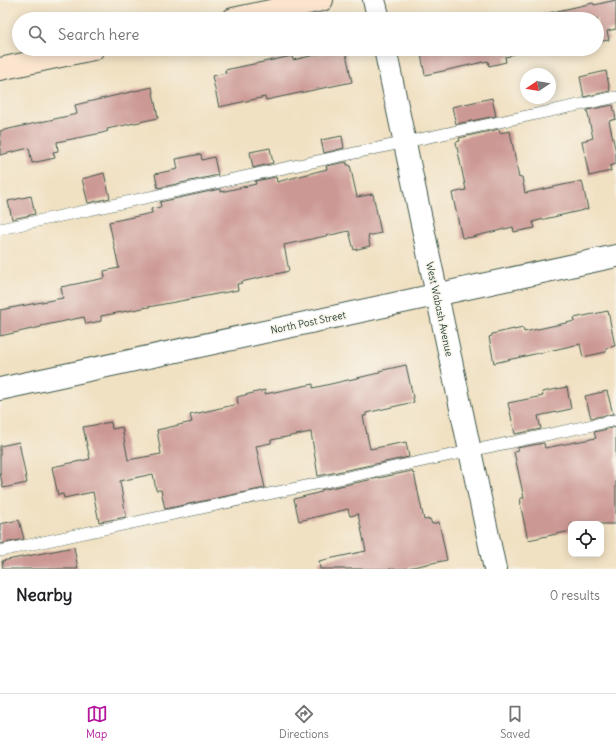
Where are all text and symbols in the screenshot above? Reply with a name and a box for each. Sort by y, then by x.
search box [12,12,604,56]
icon: search [26,23,48,45]
text: Search here [58,25,139,44]
north arrow [520,68,556,104]
street label: West Wabash Avenue [423,261,456,358]
street label: North Post Street [269,308,347,337]
map controls [568,521,604,557]
button: locate [568,521,604,557]
text: Nearby [16,584,72,606]
text: 0 results [550,587,600,604]
tab: Map [86,703,108,741]
tab: Directions [279,703,329,741]
tab: Saved [500,703,530,741]

